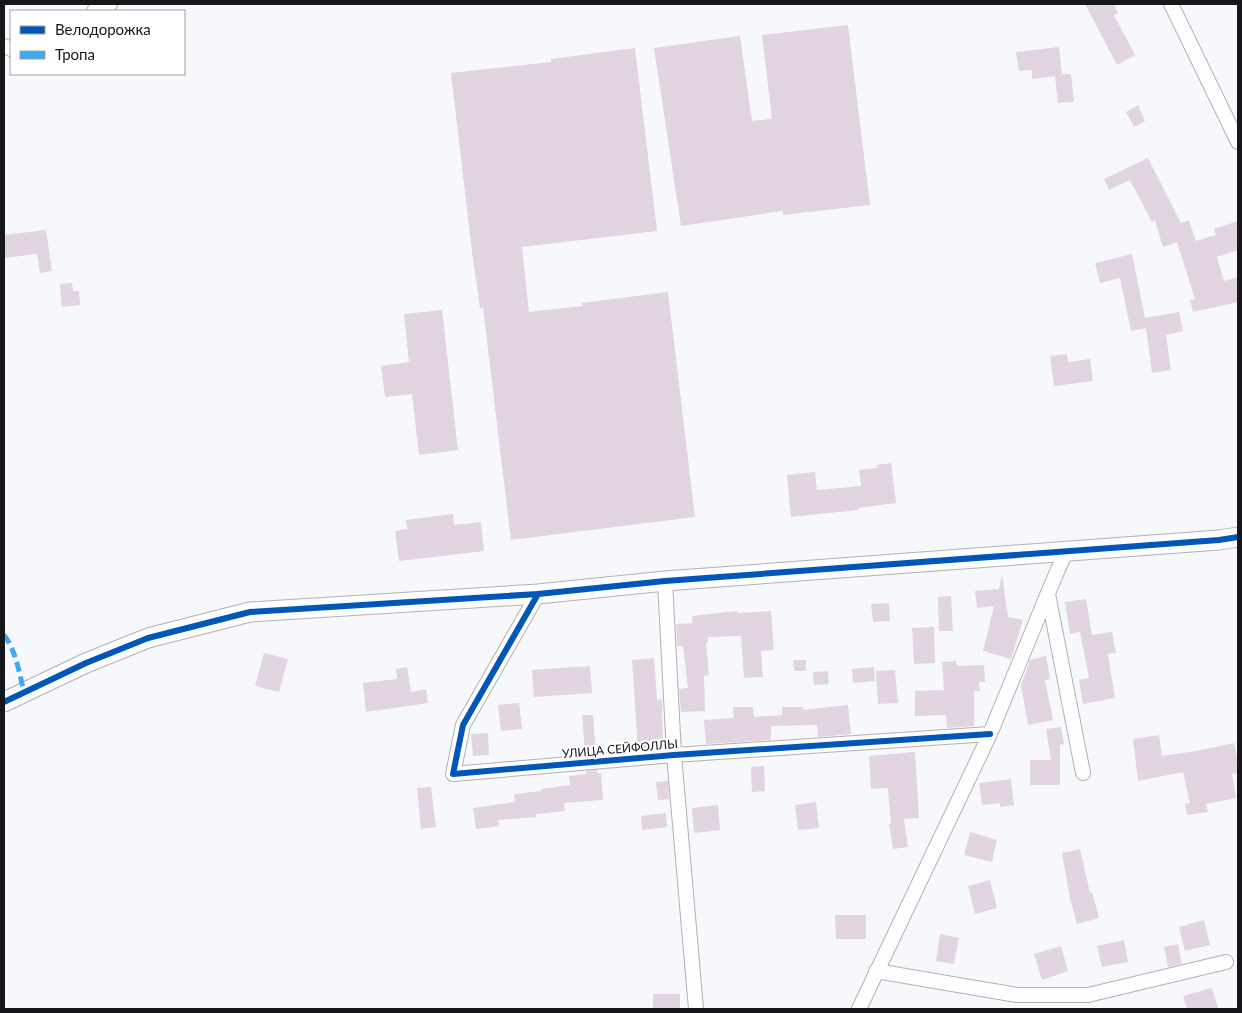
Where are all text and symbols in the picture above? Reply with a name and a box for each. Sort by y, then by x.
legend [10,10,185,75]
text: Велодорожка [55,20,151,38]
text: Тропа [55,45,95,63]
street label: УЛИЦА СЕЙФОЛЛЫ [561,736,679,761]

